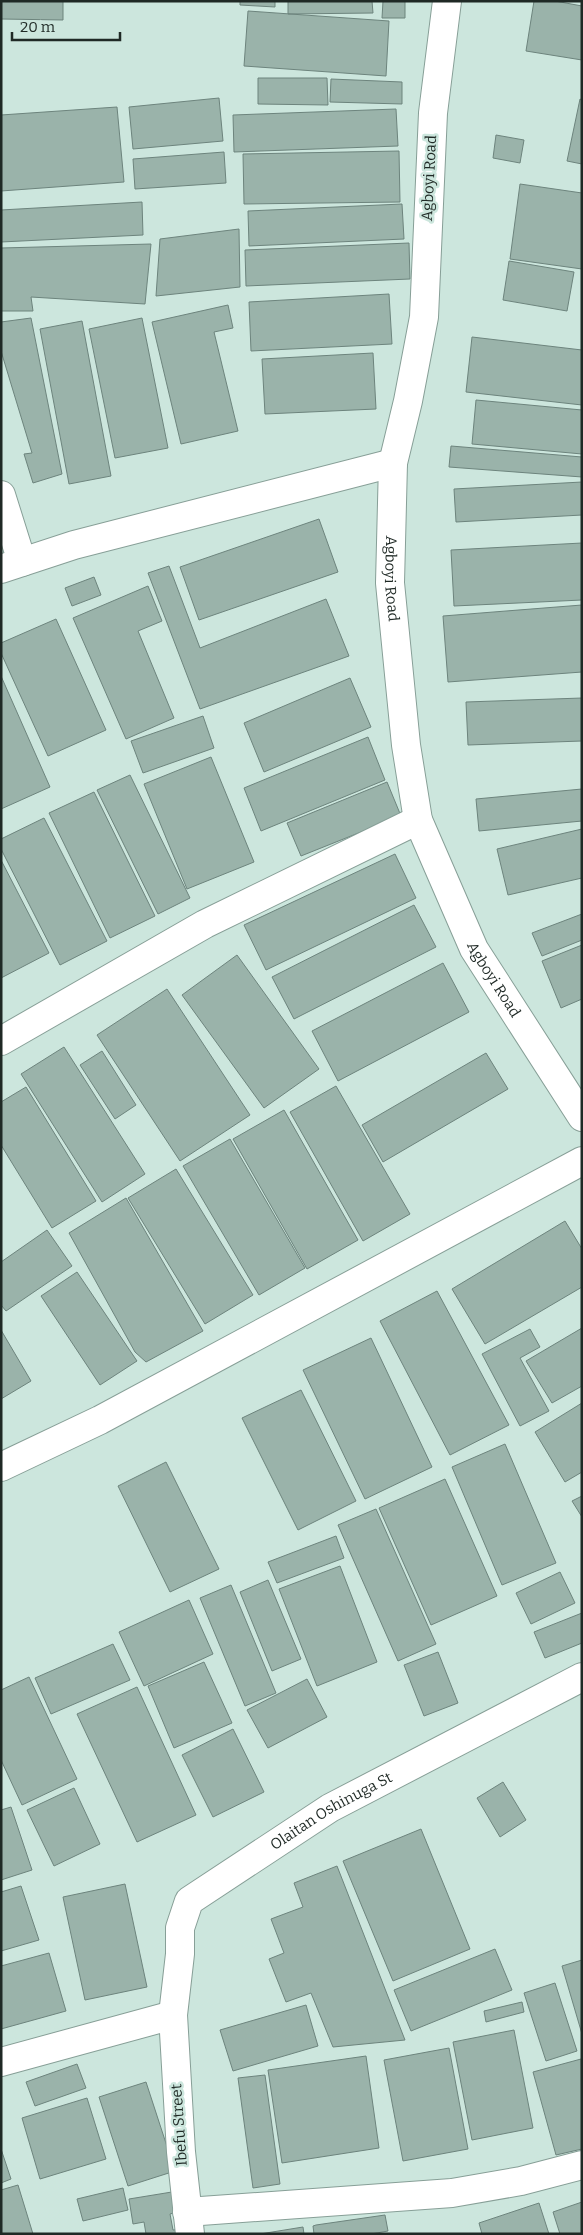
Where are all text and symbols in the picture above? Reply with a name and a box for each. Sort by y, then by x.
scale bar [12,10,120,42]
text: 20 m [20,18,56,36]
street label: Agboyi Road [418,134,440,221]
street label: Agboyi Road [381,535,403,622]
street label: Agboyi Road [463,939,524,1021]
street label: Olaitan Oshinuga St [267,1768,396,1854]
street label: Ibefu Street [167,2083,191,2167]

